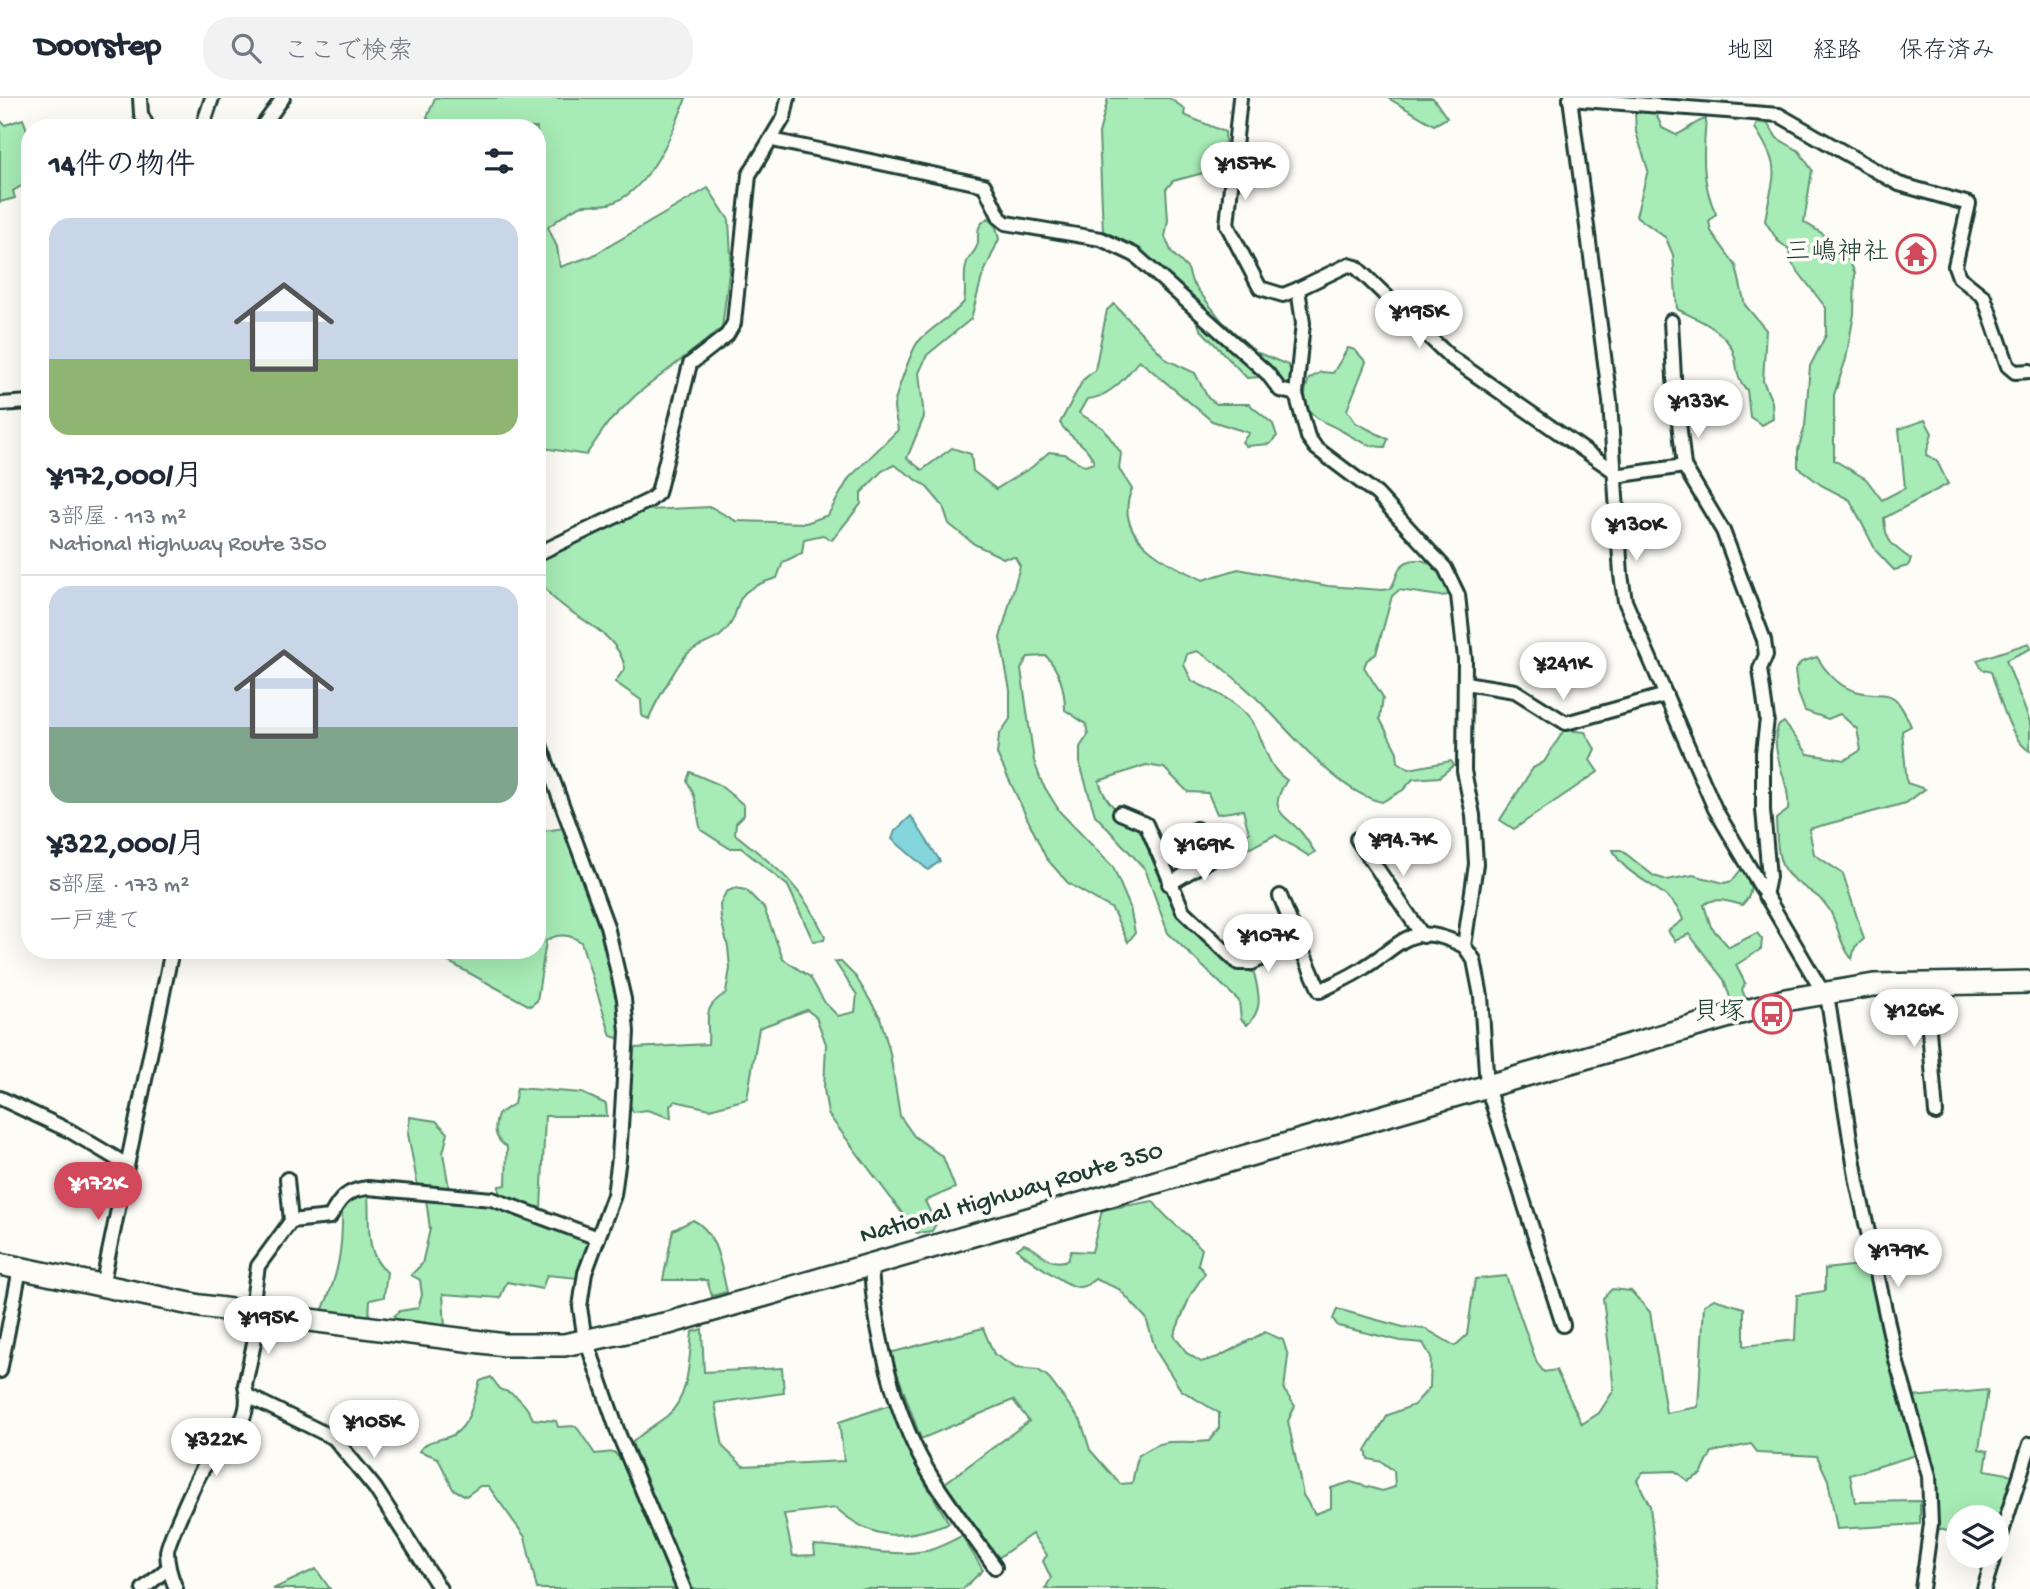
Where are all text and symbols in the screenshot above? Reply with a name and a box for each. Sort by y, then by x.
search box [203,17,693,80]
text: Doorstep [35,29,161,67]
icon: search [227,29,265,67]
text: ここで検索 [283,38,413,69]
text: 地図 [1727,38,1775,67]
text: 経路 [1813,38,1861,67]
text: 保存済み [1899,38,1995,67]
icon: filters [480,142,518,180]
pin: ¥157K [1196,142,1294,202]
text: 14件の物件 [49,150,195,185]
text: ¥157K [1217,151,1273,178]
temple icon: 三嶋神社 [1895,233,1937,275]
place label: 三嶋神社 [1785,237,1889,270]
icon: home [221,264,347,390]
pin: ¥195K [1370,290,1468,350]
text: ¥195K [1391,299,1447,326]
pin: ¥133K [1649,380,1747,440]
text: ¥133K [1670,389,1726,416]
text: ¥172,000/月 [49,461,203,496]
pin: ¥130K [1587,504,1685,563]
text: 3部屋 · 113 m² [49,505,186,532]
text: ¥130K [1607,512,1665,539]
text: National Highway Route 350 [49,532,327,559]
icon: home [221,631,347,757]
pin: ¥241K [1514,642,1612,702]
text: ¥241K [1536,651,1590,678]
pin: ¥94.7K [1346,818,1460,878]
pin: ¥169K [1155,824,1253,883]
text: ¥94.7K [1371,827,1435,854]
text: ¥322,000/月 [49,829,206,864]
text: ¥169K [1176,832,1232,859]
text: 5部屋 · 173 m² [49,873,189,900]
text: 一戸建て [49,909,141,936]
pin: ¥107K [1219,914,1317,974]
text: ¥107K [1239,923,1297,950]
pin: ¥126K [1865,990,1963,1049]
bus stop icon: 貝塚 [1751,993,1793,1035]
text: ¥126K [1886,998,1942,1025]
place label: 貝塚 [1693,999,1745,1030]
street label: National Highway Route 350 [857,1137,1167,1253]
pin: ¥172K [49,1162,147,1222]
text: ¥172K [70,1171,126,1198]
pin: ¥179K [1849,1230,1947,1289]
text: ¥179K [1870,1238,1926,1265]
pin: ¥195K [219,1296,317,1356]
text: ¥195K [240,1305,296,1332]
pin: ¥105K [325,1400,423,1460]
text: ¥105K [345,1409,403,1436]
pin: ¥322K [167,1418,265,1478]
text: ¥322K [187,1427,245,1454]
map controls [1946,1505,2009,1568]
button: layers [1946,1505,2009,1568]

